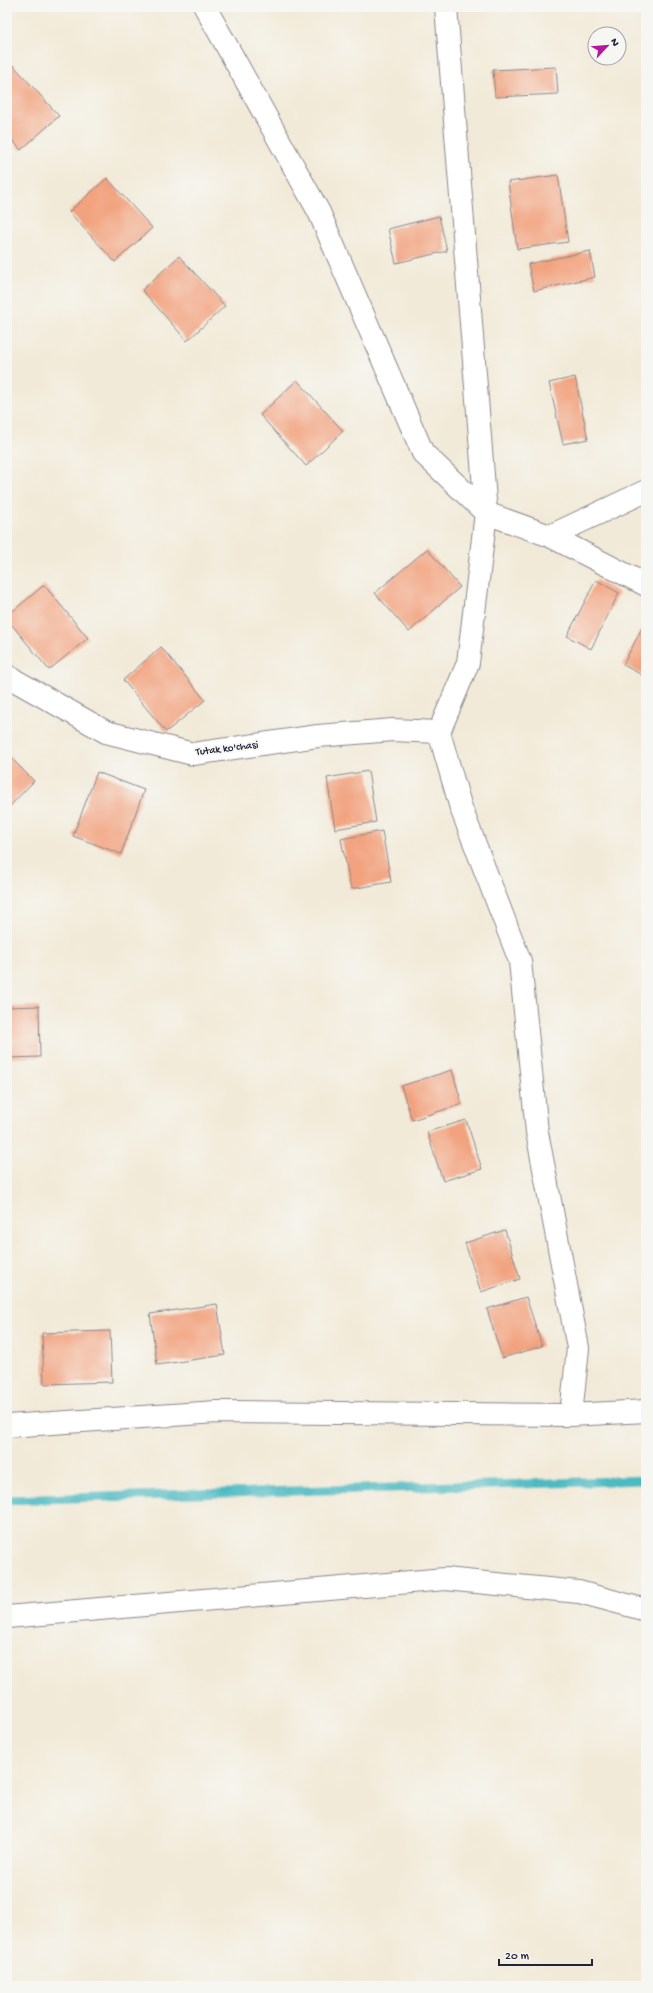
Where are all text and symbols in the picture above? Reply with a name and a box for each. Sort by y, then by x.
north arrow [587,26,627,66]
text: N [607,37,621,48]
street label: Tutak ko'chasi [194,739,259,759]
scale bar [499,1941,592,1967]
text: 20 m [505,1950,530,1964]

